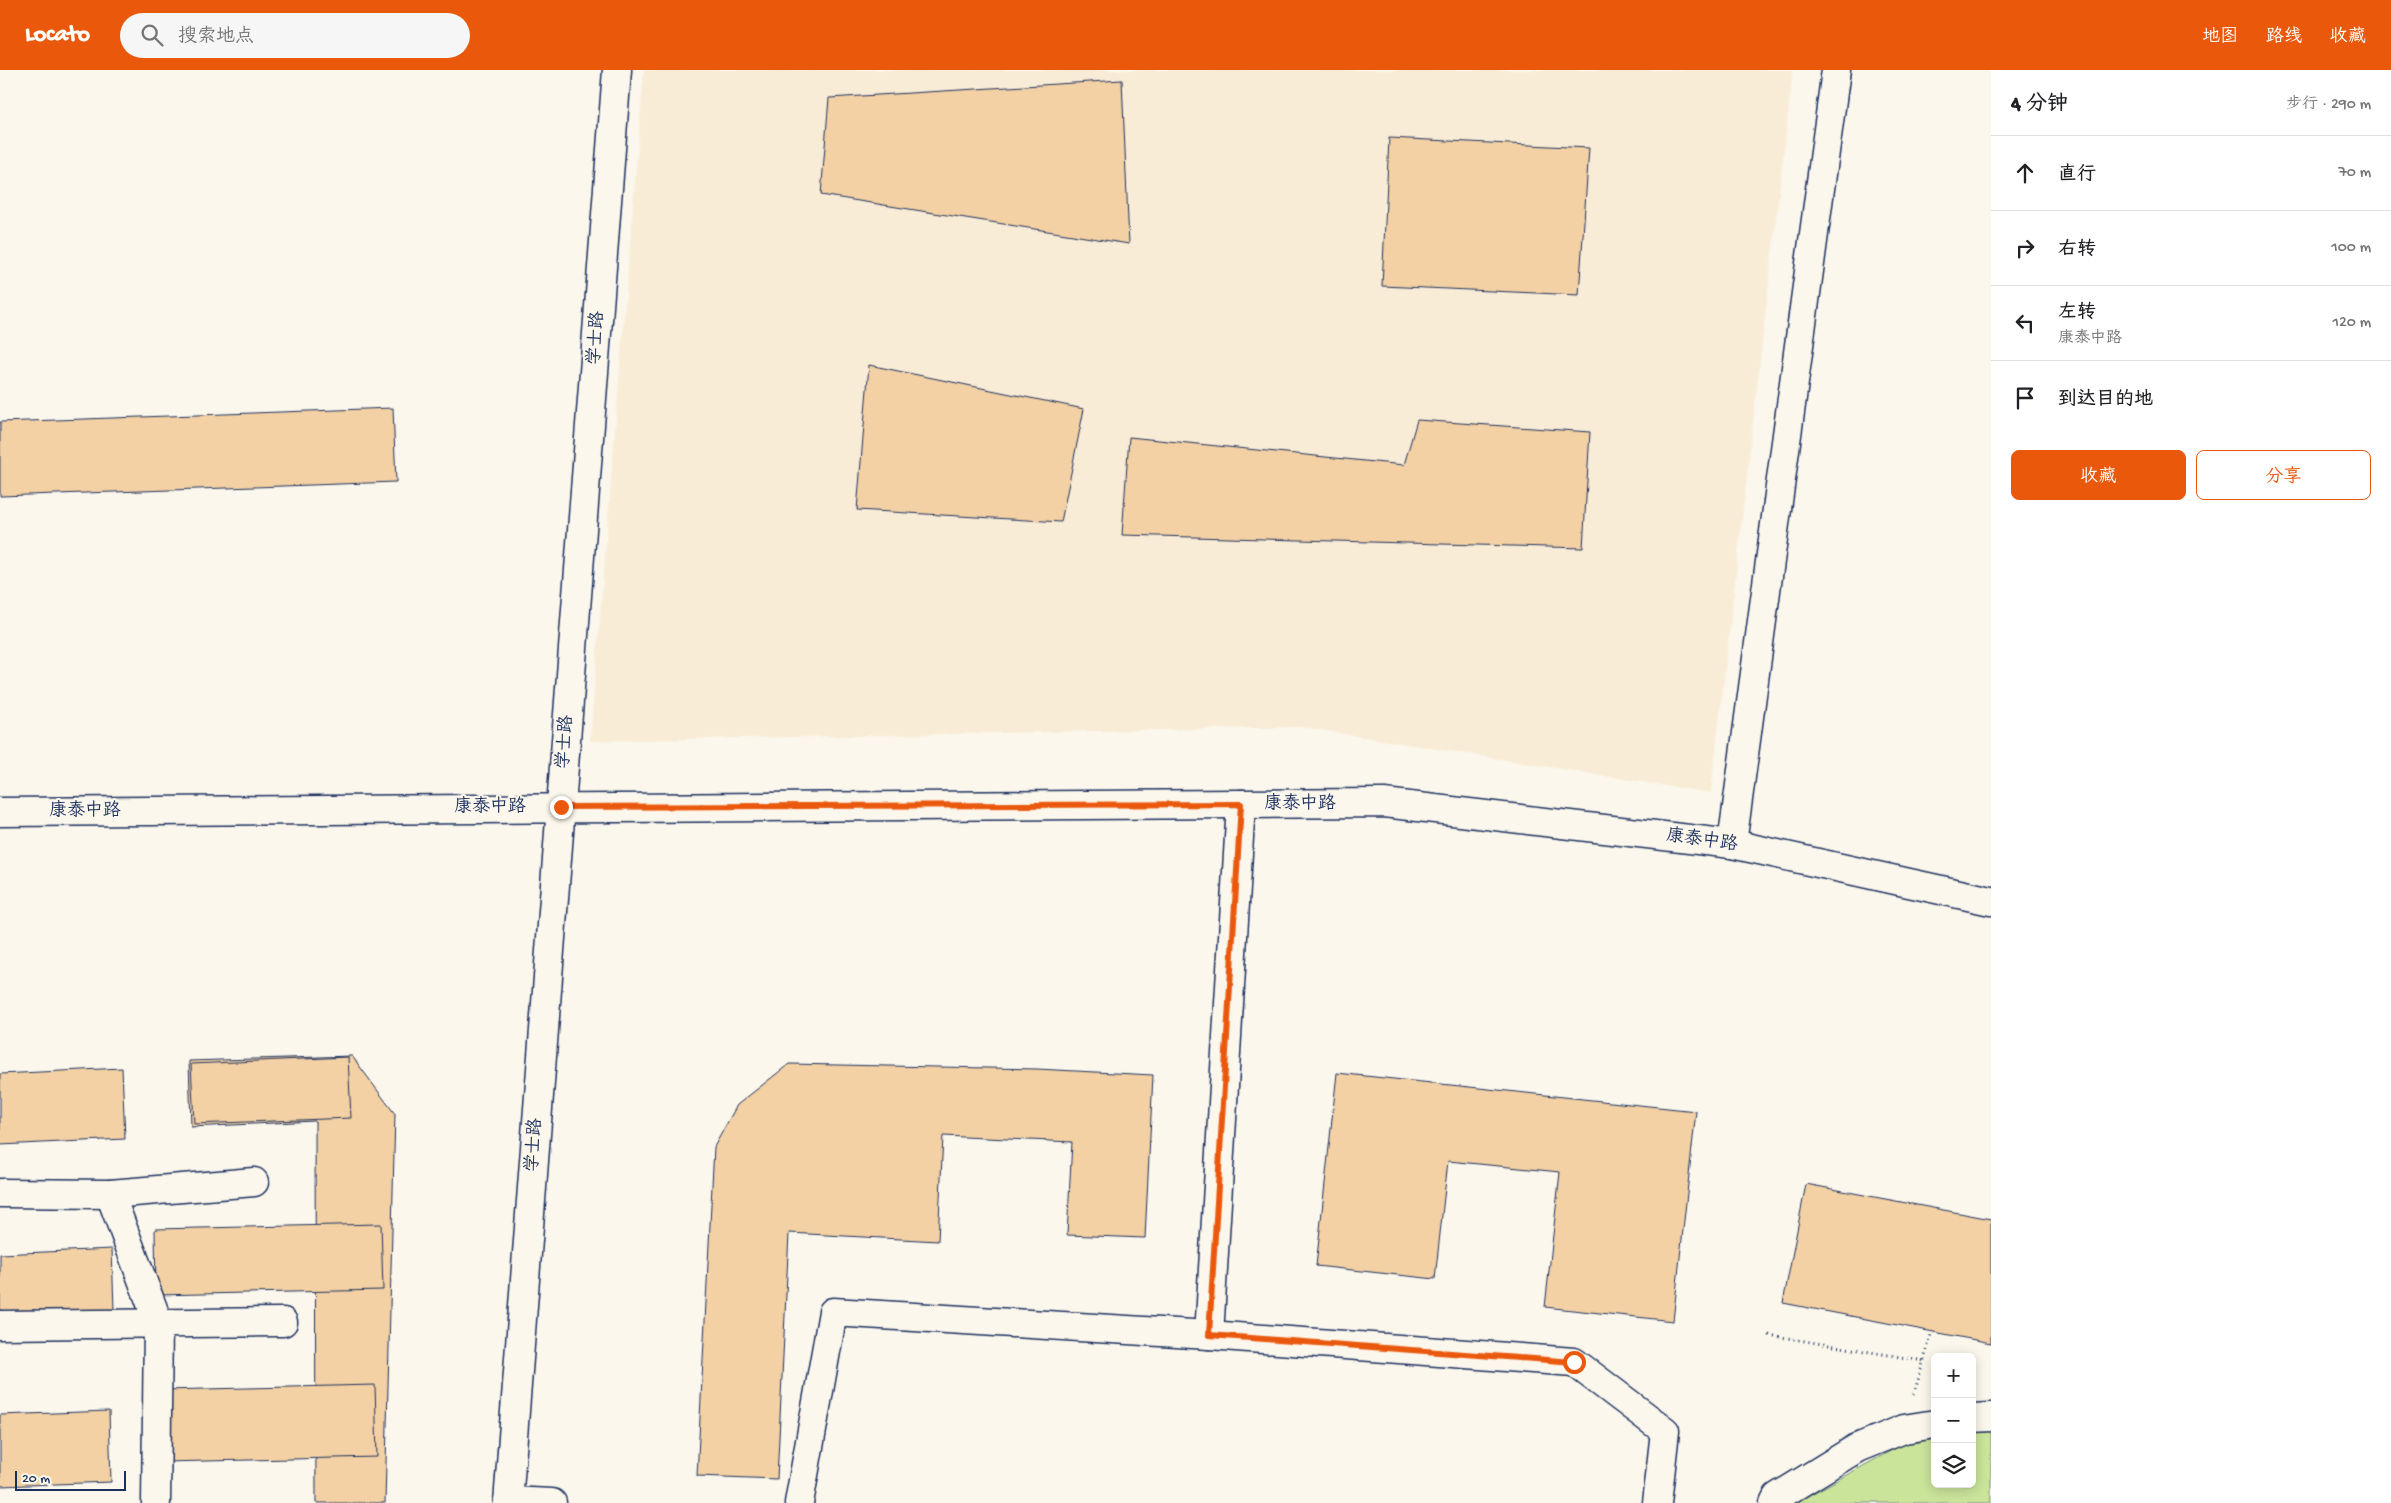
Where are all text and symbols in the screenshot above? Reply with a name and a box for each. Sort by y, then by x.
search box [120,13,470,58]
text: Locato [25,21,90,50]
icon: search [138,21,166,49]
text: 搜索地点 [178,26,254,49]
text: 地图 [2202,27,2238,48]
text: 路线 [2266,27,2302,48]
text: 收藏 [2330,27,2366,48]
text: 4 分钟 [2011,93,2068,118]
text: 步行 · 290 m [2286,96,2371,115]
icon: ahead [2011,159,2039,187]
text: 直行 [2058,164,2096,187]
text: 70 m [2338,164,2371,183]
icon: right [2011,234,2039,262]
text: 右转 [2058,239,2096,262]
text: 100 m [2331,239,2371,258]
text: 左转 [2058,302,2096,325]
icon: left [2011,309,2039,337]
street label: 学士路 [584,310,609,366]
text: 120 m [2332,314,2371,333]
text: 康泰中路 [2058,330,2122,349]
icon: arrive [2011,384,2039,412]
text: 到达目的地 [2058,389,2153,412]
button: 收藏 [2011,450,2186,500]
button: 分享 [2196,450,2371,500]
street label: 学士路 [553,714,578,770]
street label: 康泰中路 [1264,792,1336,815]
street label: 康泰中路 [454,795,526,818]
route end [550,796,573,819]
street label: 康泰中路 [49,799,121,822]
street label: 康泰中路 [1665,824,1739,856]
street label: 学士路 [522,1117,547,1173]
route start [1563,1351,1586,1374]
map controls [1931,1353,1976,1488]
button: + [1931,1353,1976,1398]
button: − [1931,1398,1976,1443]
button: layers [1931,1443,1976,1488]
scale bar [15,1468,126,1491]
text: 20 m [22,1471,50,1488]

